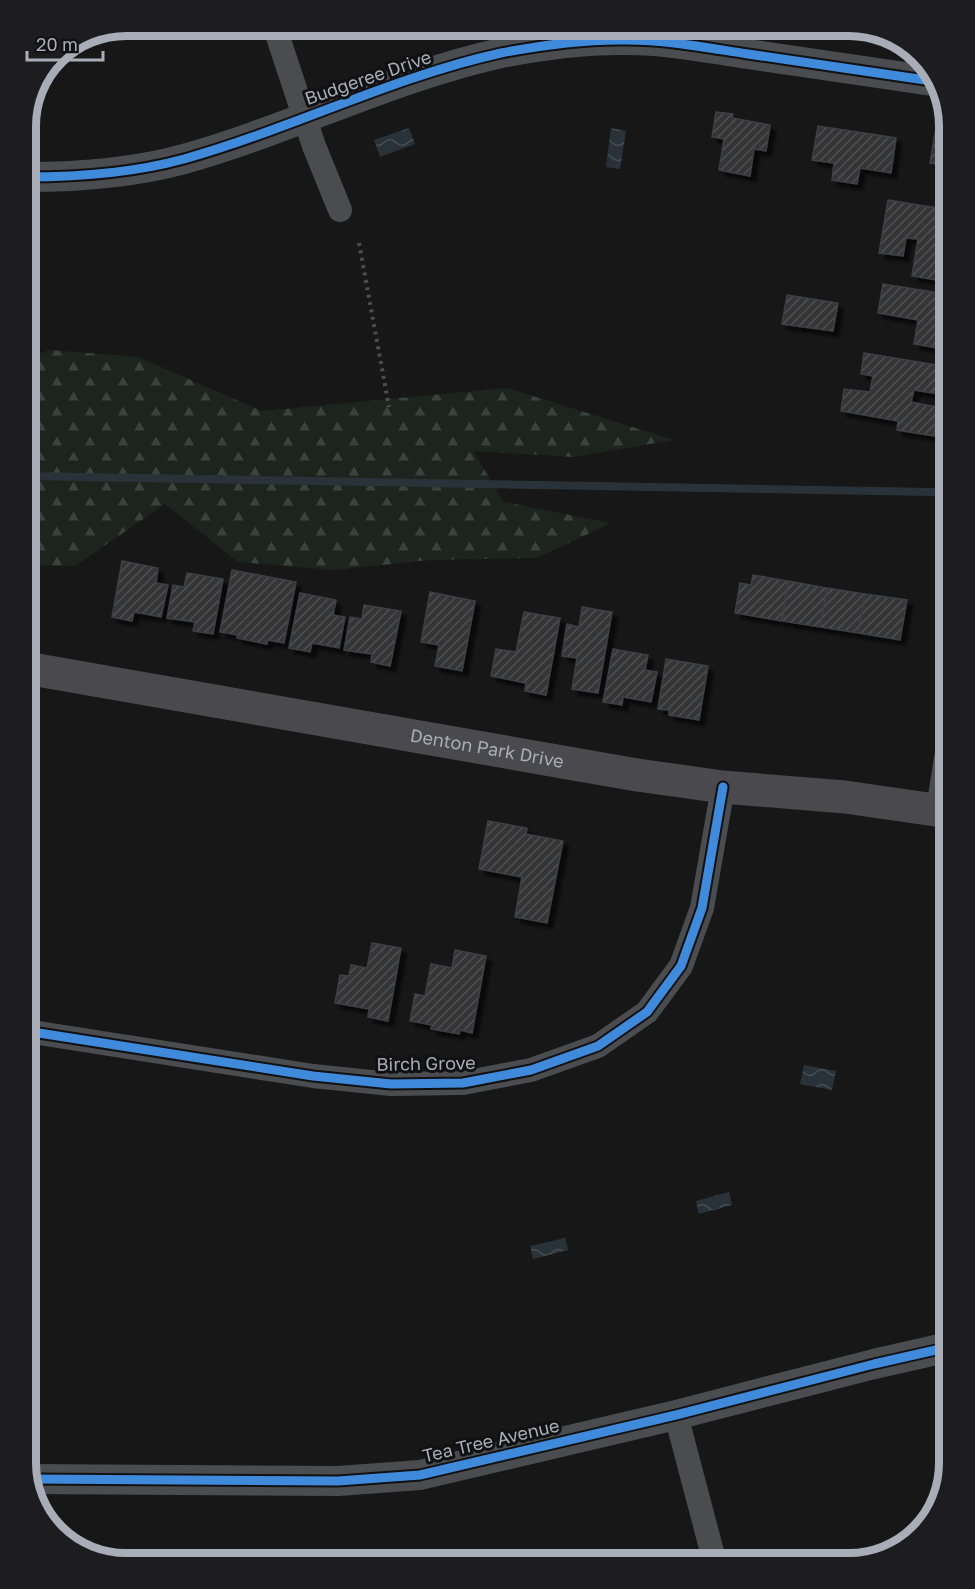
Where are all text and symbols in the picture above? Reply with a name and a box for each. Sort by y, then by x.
scale bar [27,24,104,62]
text: 20 m [36,33,78,55]
street label: Budgeree Drive [302,45,434,109]
street label: Denton Park Drive [409,723,566,772]
street label: Birch Grove [376,1051,476,1075]
street label: Tea Tree Avenue [420,1414,561,1466]

